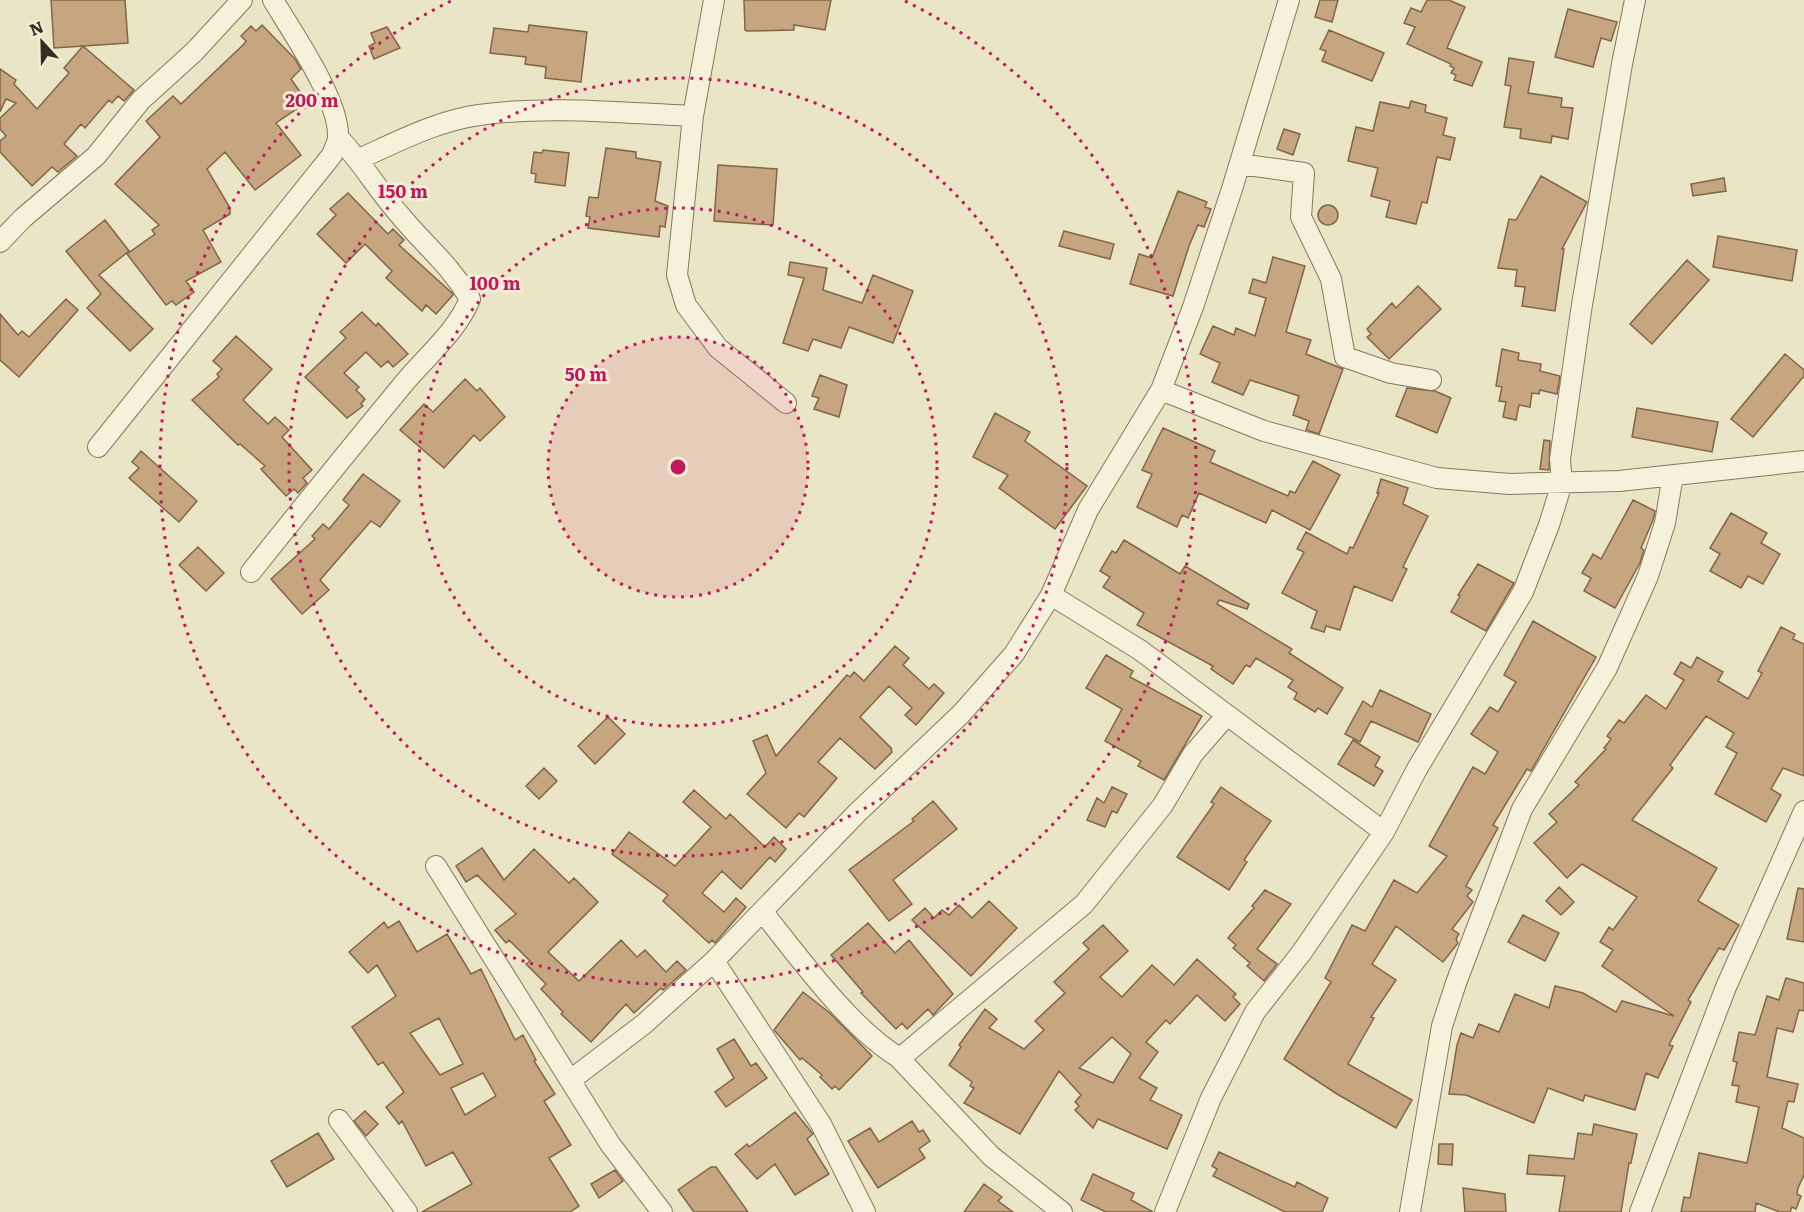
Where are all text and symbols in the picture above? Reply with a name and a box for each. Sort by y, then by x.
north arrow [12,12,72,72]
text: N [25,14,47,41]
text: 200 m [285,86,339,113]
text: 150 m [378,177,428,204]
text: 100 m [469,269,521,296]
text: 50 m [565,360,607,387]
centre of rings [668,457,688,477]

